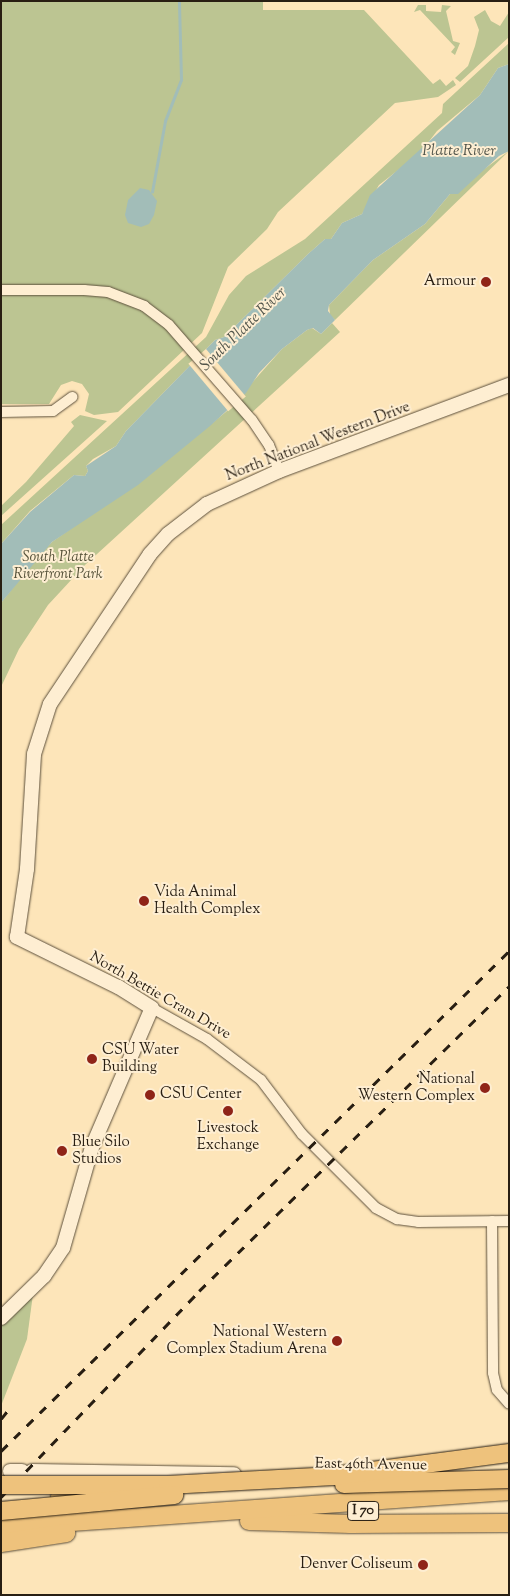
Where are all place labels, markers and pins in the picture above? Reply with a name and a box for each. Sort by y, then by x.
place label: Armour [424,273,476,291]
marker: Armour [480,276,492,288]
place label: Vida Animal Health Complex [154,883,260,918]
marker: Vida Animal Health Complex [138,895,150,907]
place label: CSU Water Building [102,1041,179,1076]
marker: CSU Water Building [86,1053,98,1065]
place label: National Western Complex [358,1070,475,1105]
marker: National Western Complex [479,1082,491,1094]
place label: CSU Center [160,1086,242,1104]
marker: CSU Center [144,1089,156,1101]
marker: Livestock Exchange [222,1105,234,1117]
place label: Livestock Exchange [197,1119,259,1154]
place label: Blue Silo Studios [72,1133,130,1168]
marker: Blue Silo Studios [56,1145,68,1157]
place label: National Western Complex Stadium Arena [166,1323,327,1358]
marker: National Western Complex Stadium Arena [331,1335,343,1347]
place label: Denver Coliseum [300,1556,413,1574]
marker: Denver Coliseum [417,1559,429,1571]

